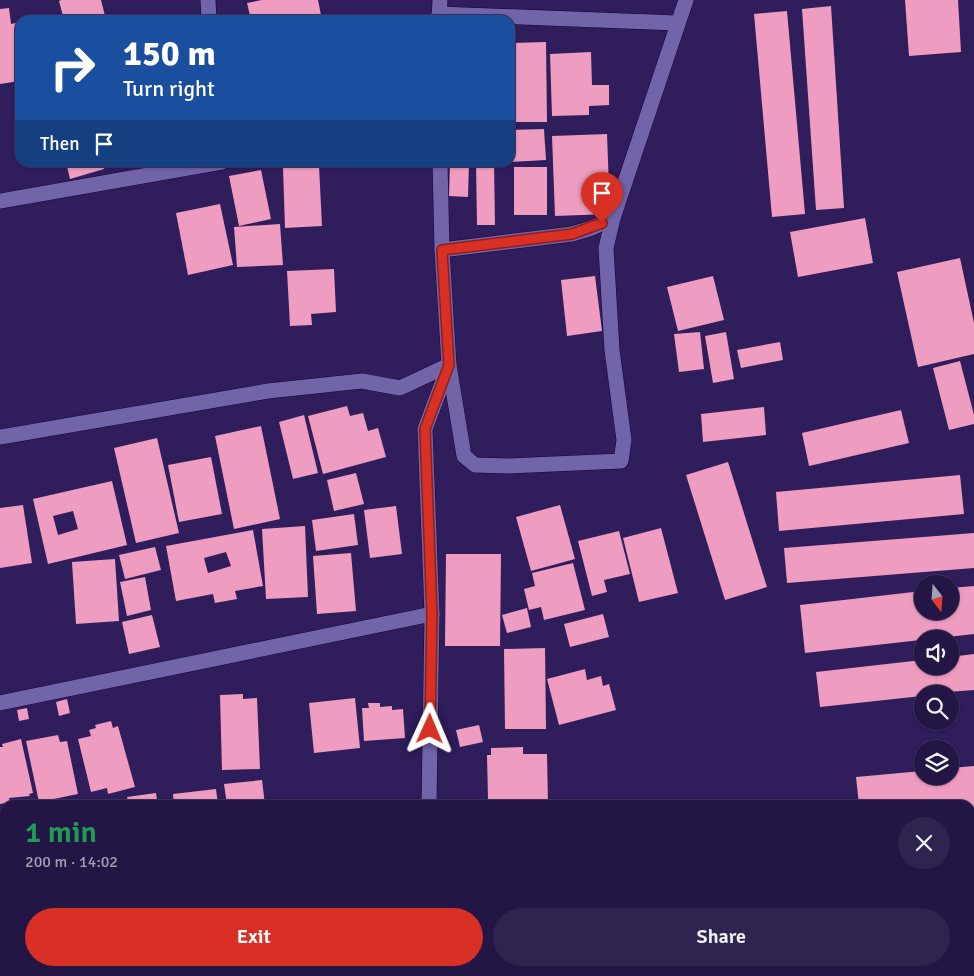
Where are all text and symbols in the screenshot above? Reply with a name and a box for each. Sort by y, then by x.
text: 150 m [123,32,216,75]
icon: right [40,35,105,100]
text: Turn right [123,75,215,102]
icon: arrive [90,130,118,158]
text: Then [40,132,80,156]
pin [581,172,623,223]
icon: arrive [588,179,616,207]
north arrow [914,575,959,620]
map controls [914,575,959,785]
button: sound [914,630,959,675]
button: search [914,685,959,730]
position arrow [403,702,455,754]
button: layers [914,740,959,785]
text: 1 min [25,814,97,851]
button: close [898,817,950,869]
text: 200 m · 14:02 [25,852,118,872]
button: Exit [25,908,483,966]
button: Share [493,908,950,966]

